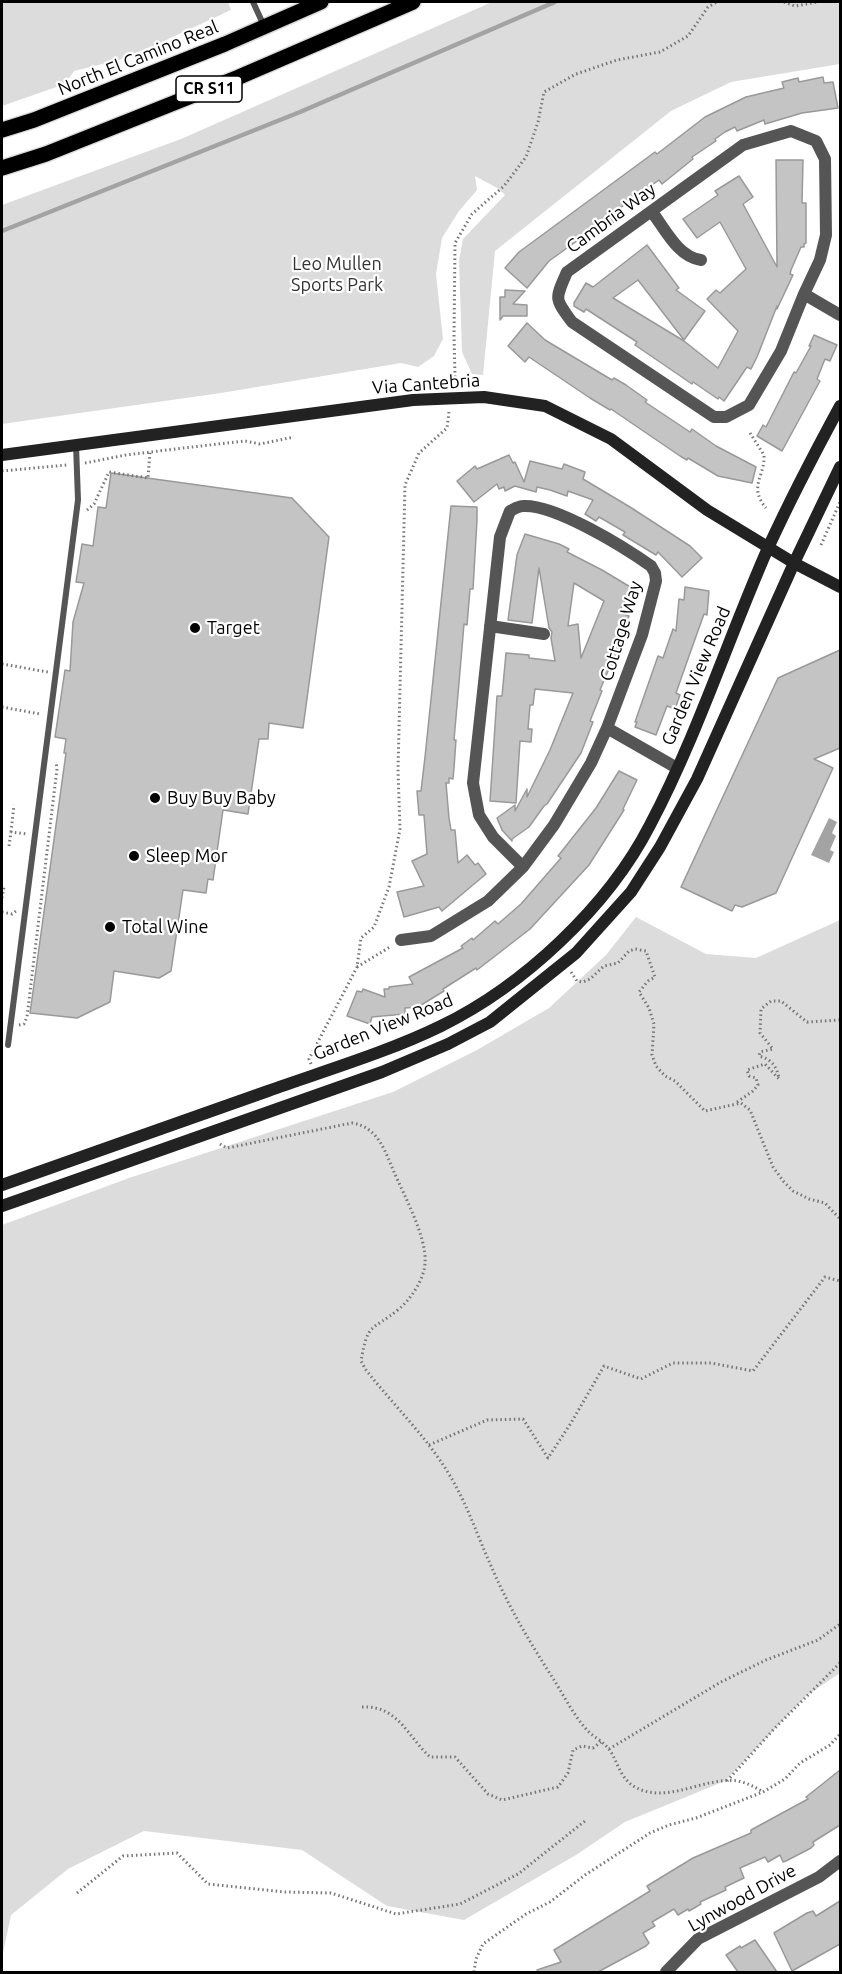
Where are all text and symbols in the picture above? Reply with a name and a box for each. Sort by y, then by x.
street label: North El Camino Real [55,16,221,100]
road number: CR S11 [176,76,242,102]
street label: Cambria Way [562,178,660,258]
park label: Leo Mullen Sports Park [291,253,383,296]
street label: Via Cantebria [371,369,481,399]
street label: Cottage Way [596,578,646,684]
street label: Garden View Road [657,603,735,749]
place label: Target [207,617,260,639]
marker: Target [188,621,202,635]
place label: Buy Buy Baby [167,787,276,809]
marker: Buy Buy Baby [148,791,162,805]
place label: Sleep Mor [146,845,228,867]
marker: Sleep Mor [127,849,141,863]
place label: Total Wine [122,916,208,938]
marker: Total Wine [103,920,117,934]
street label: Garden View Road [310,989,456,1065]
street label: Lynwood Drive [684,1859,800,1937]

